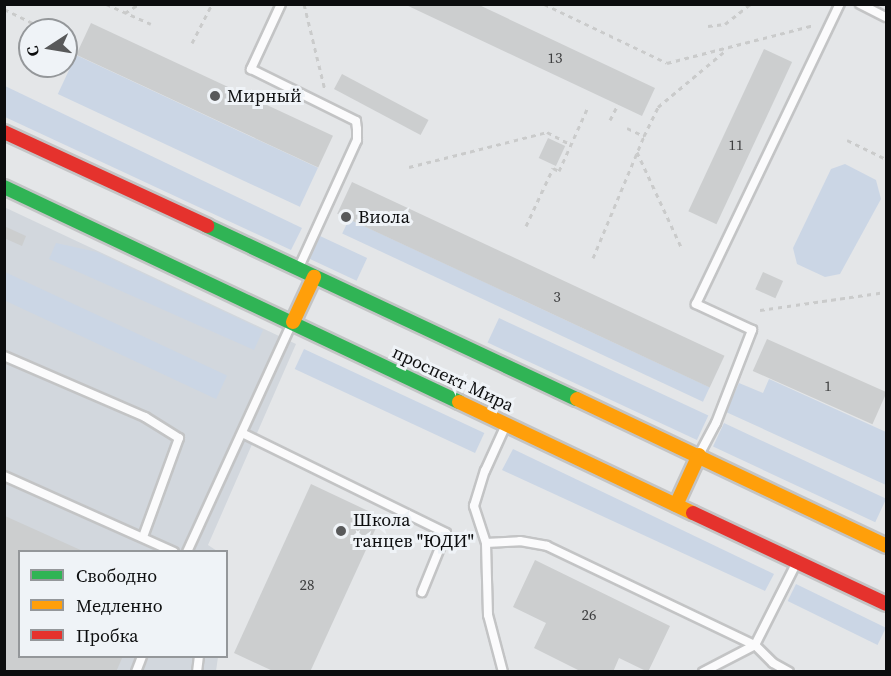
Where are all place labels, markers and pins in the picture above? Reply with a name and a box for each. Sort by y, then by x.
place label: Мирный [227,85,302,107]
marker: Мирный [208,89,222,103]
place label: Виола [358,206,410,228]
marker: Виола [339,210,353,224]
place label: Школа танцев "ЮДИ" [353,510,474,552]
marker: Школа танцев "ЮДИ" [334,524,348,538]

